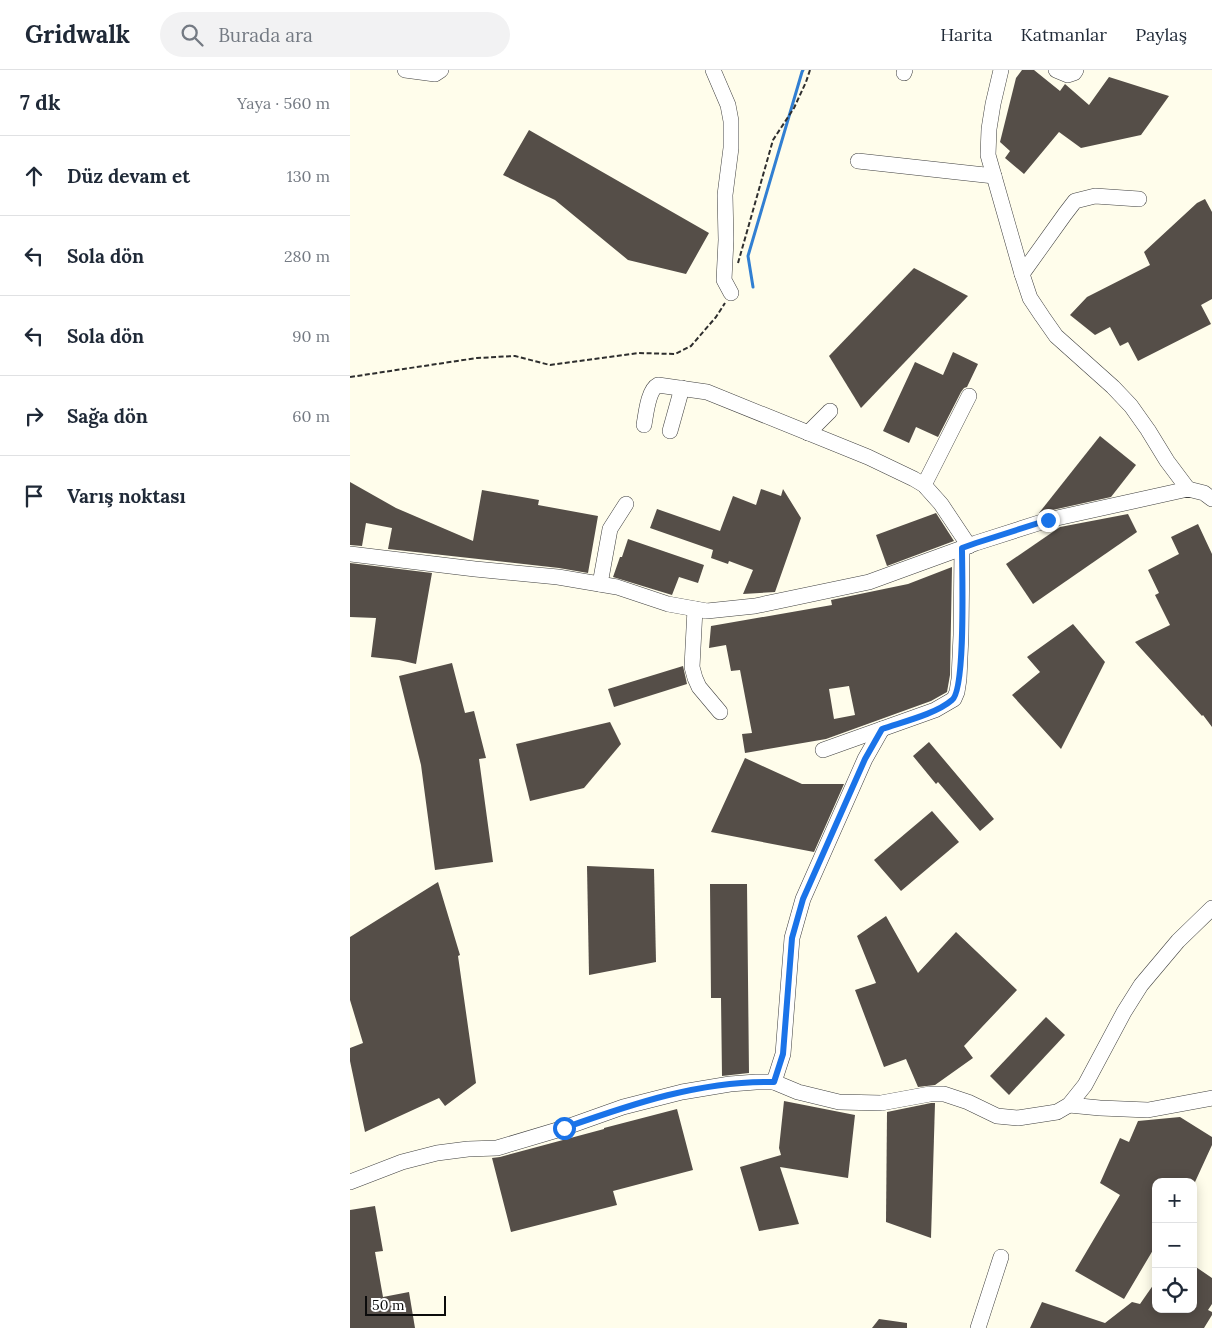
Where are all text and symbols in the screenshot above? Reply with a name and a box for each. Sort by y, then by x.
search box [160,12,510,57]
text: Gridwalk [25,19,130,50]
icon: search [178,21,206,49]
text: Burada ara [218,23,313,47]
text: Harita [940,23,992,46]
text: Katmanlar [1020,23,1107,46]
text: Paylaş [1135,23,1187,46]
text: 7 dk [20,89,60,116]
text: Yaya · 560 m [237,93,330,113]
icon: ahead [20,162,48,190]
text: Düz devam et [67,164,190,188]
text: 130 m [287,166,330,186]
icon: left [20,242,48,270]
text: Sola dön [67,244,144,268]
text: 280 m [284,246,330,266]
icon: left [20,322,48,350]
text: Sola dön [67,324,144,348]
text: 90 m [292,326,330,346]
icon: right [20,402,48,430]
text: Sağa dön [67,404,148,428]
text: 60 m [292,406,330,426]
icon: arrive [20,482,48,510]
text: Varış noktası [67,484,186,508]
route end [1037,509,1060,532]
route start [553,1117,576,1140]
map controls [1152,1178,1197,1313]
button: + [1152,1178,1197,1223]
button: − [1152,1223,1197,1268]
button: locate [1152,1268,1197,1313]
scale bar [365,1293,446,1316]
text: 50 m [372,1296,405,1314]

